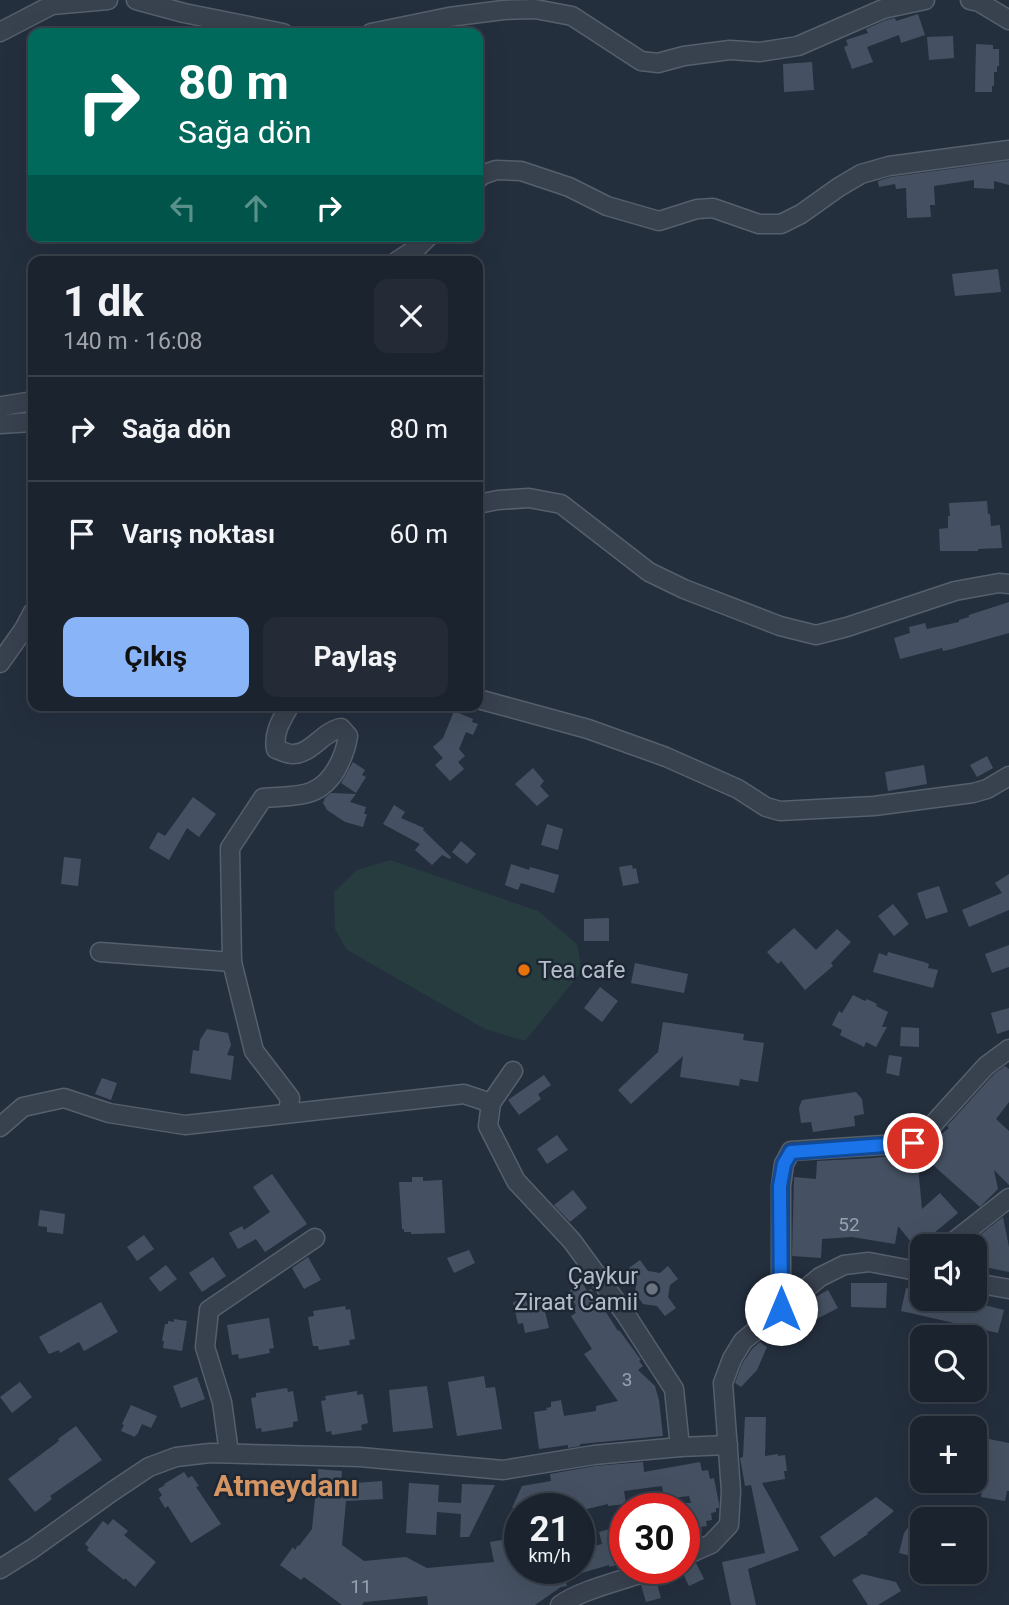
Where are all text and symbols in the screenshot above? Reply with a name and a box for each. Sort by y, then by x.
text: 80 m [178,54,289,111]
icon: right [63,56,154,147]
text: Sağa dön [178,113,312,151]
icon: left [164,189,202,227]
icon: ahead [237,189,275,227]
icon: right [310,189,348,227]
text: 1 dk [63,277,144,326]
button: close [374,279,448,353]
text: 140 m · 16:08 [63,328,202,355]
icon: right [63,410,101,448]
text: Sağa dön [122,414,231,444]
text: 80 m [390,414,448,444]
icon: arrive [63,515,101,553]
text: Varış noktası [122,519,275,549]
text: 60 m [390,519,448,549]
button: Çıkış [63,617,249,697]
button: Paylaş [263,617,448,697]
place label: Tea cafe [538,957,626,984]
marker: Tea cafe [516,962,532,978]
pin [883,1113,943,1173]
icon: arrive [894,1124,932,1162]
house number: 52 [838,1213,860,1236]
map controls [910,1234,987,1584]
button: sound [910,1234,987,1311]
place label: Çaykur Ziraat Camii [514,1263,638,1316]
position arrow [744,1272,818,1346]
marker: Çaykur Ziraat Camii [644,1281,660,1297]
button: search [910,1325,987,1402]
house number: 3 [622,1368,632,1391]
button: + [910,1416,987,1493]
district label: Atmeydanı [214,1468,358,1503]
speed limit sign: 30 [609,1493,700,1584]
button: − [910,1507,987,1584]
text: 21 [529,1509,570,1550]
text: km/h [528,1545,571,1566]
house number: 11 [350,1575,372,1598]

